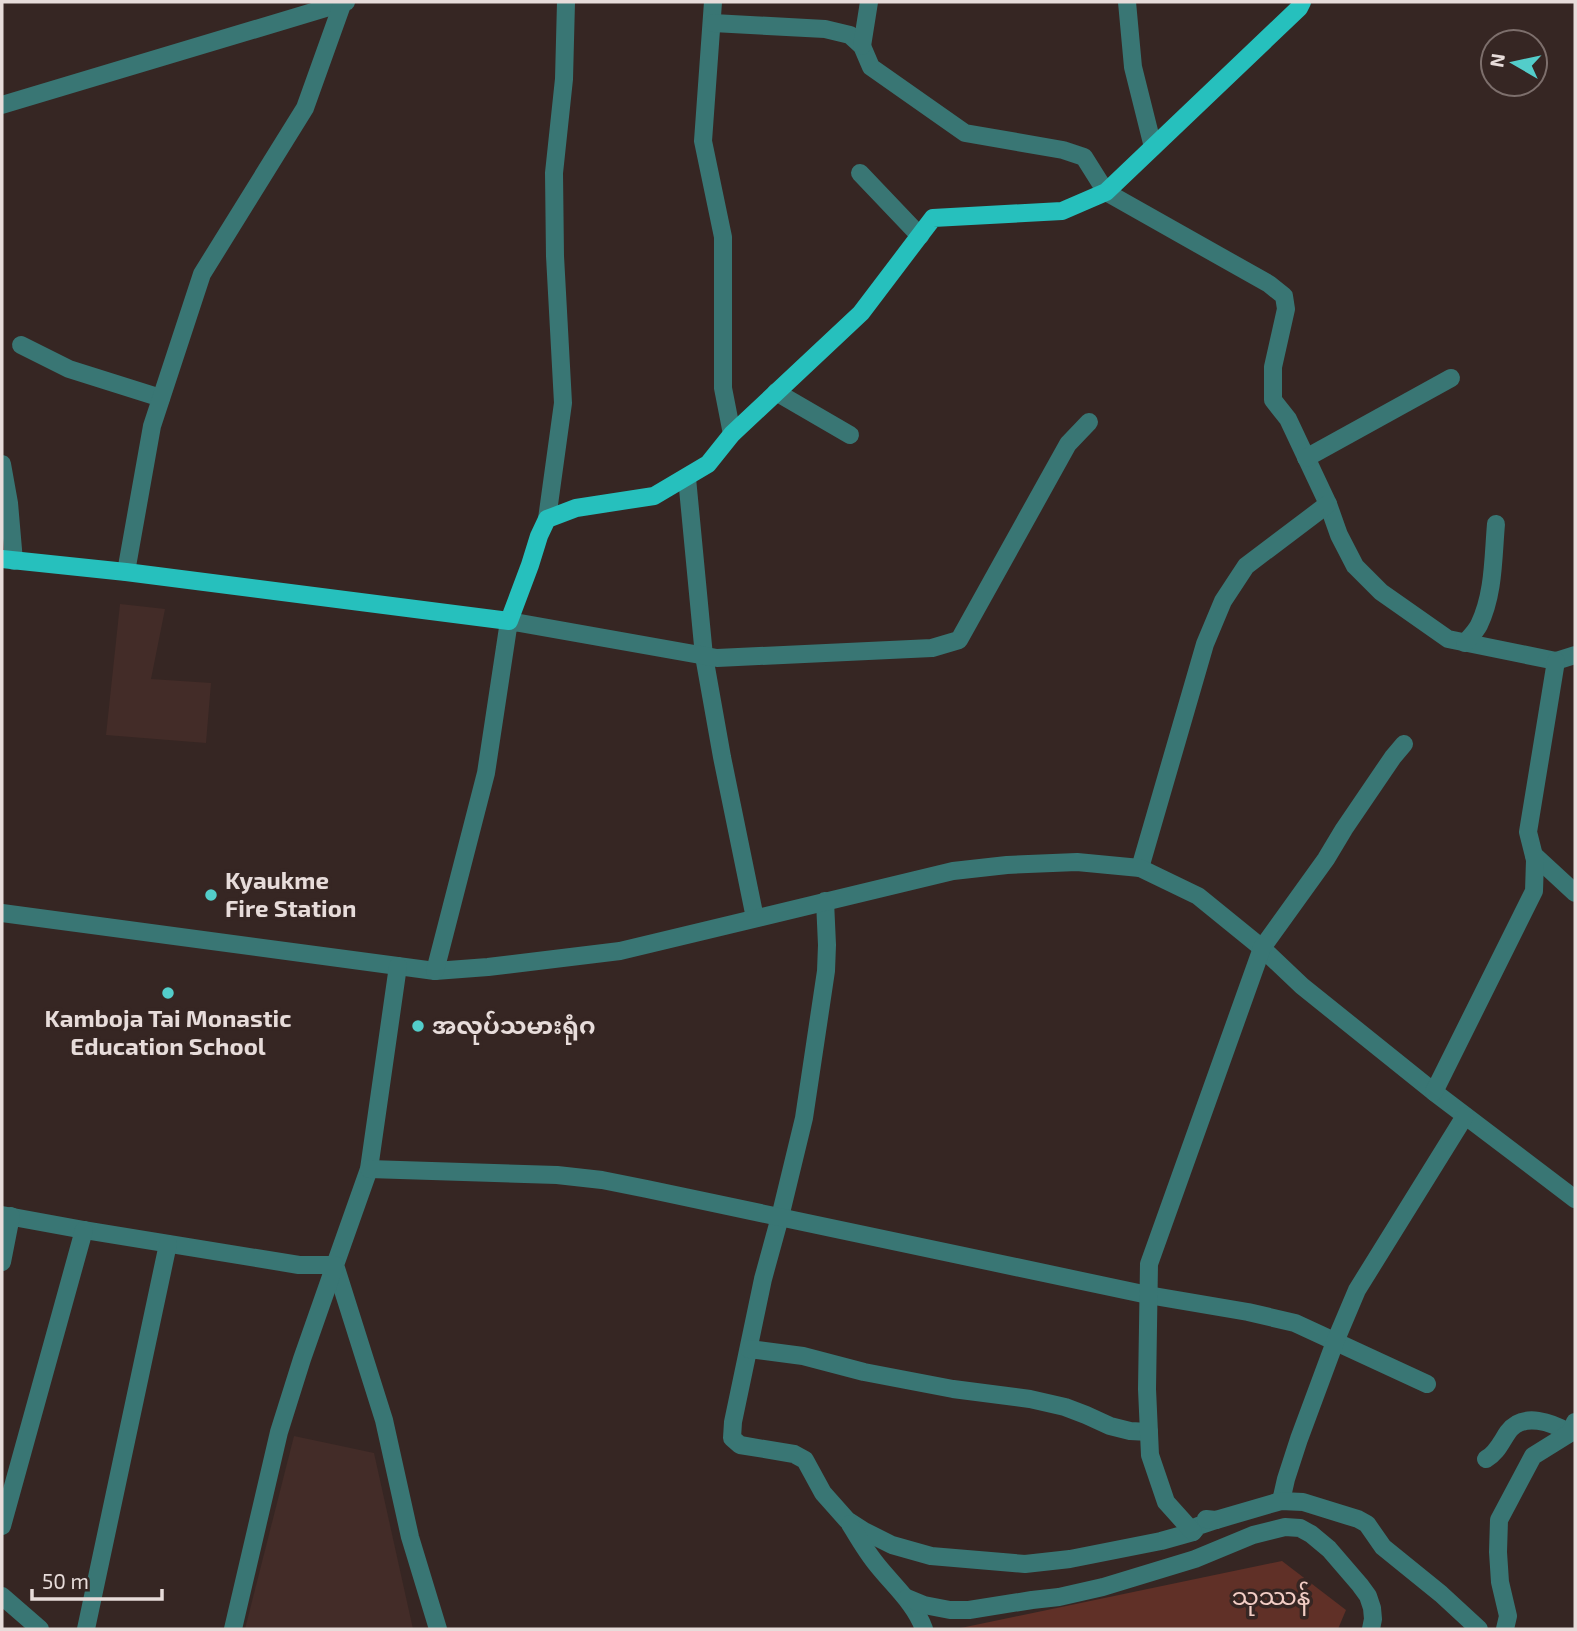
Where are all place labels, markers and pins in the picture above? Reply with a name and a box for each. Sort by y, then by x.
place label: Kyaukme Fire Station [225,865,356,922]
marker: Kyaukme Fire Station [203,887,219,903]
marker: Kamboja Tai Monastic Education School [160,985,176,1001]
place label: Kamboja Tai Monastic Education School [45,1003,291,1060]
place label: အလုပ်သမားရုံဂ [432,1010,595,1045]
marker: အလုပ်သမားရုံဂ [410,1018,426,1034]

